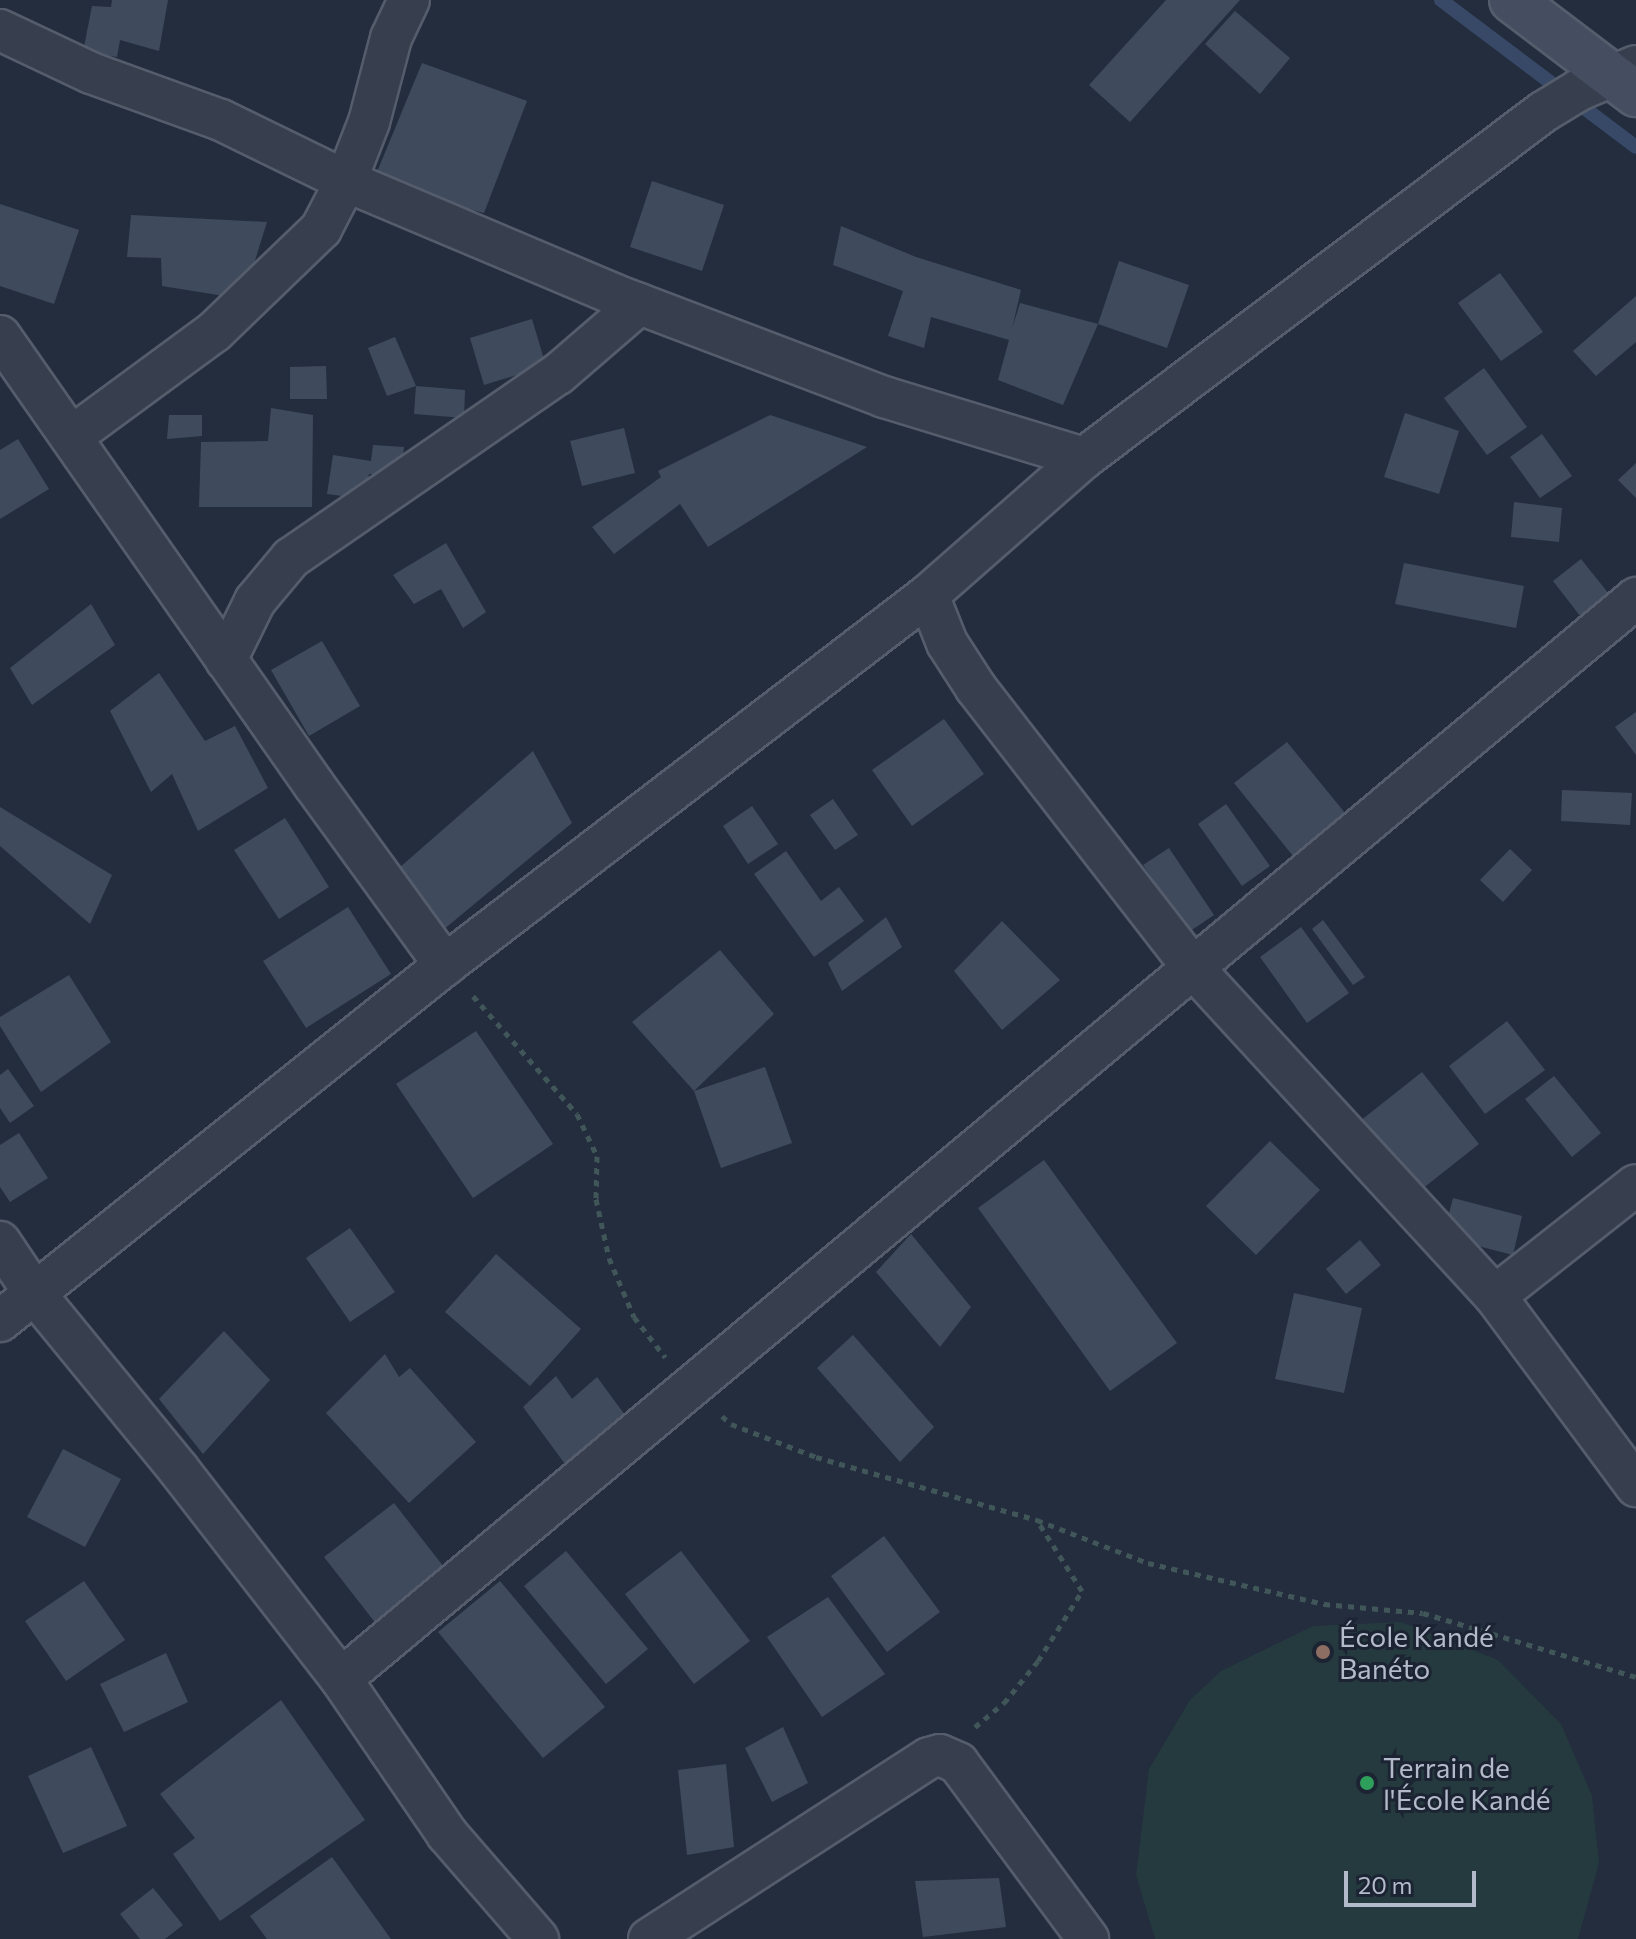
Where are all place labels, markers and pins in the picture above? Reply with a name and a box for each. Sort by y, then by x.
place label: École Kandé Banéto [1339,1619,1494,1685]
marker: École Kandé Banéto [1314,1643,1332,1661]
place label: Terrain de l'École Kandé [1383,1750,1551,1816]
marker: Terrain de l'École Kandé [1358,1774,1376,1792]

